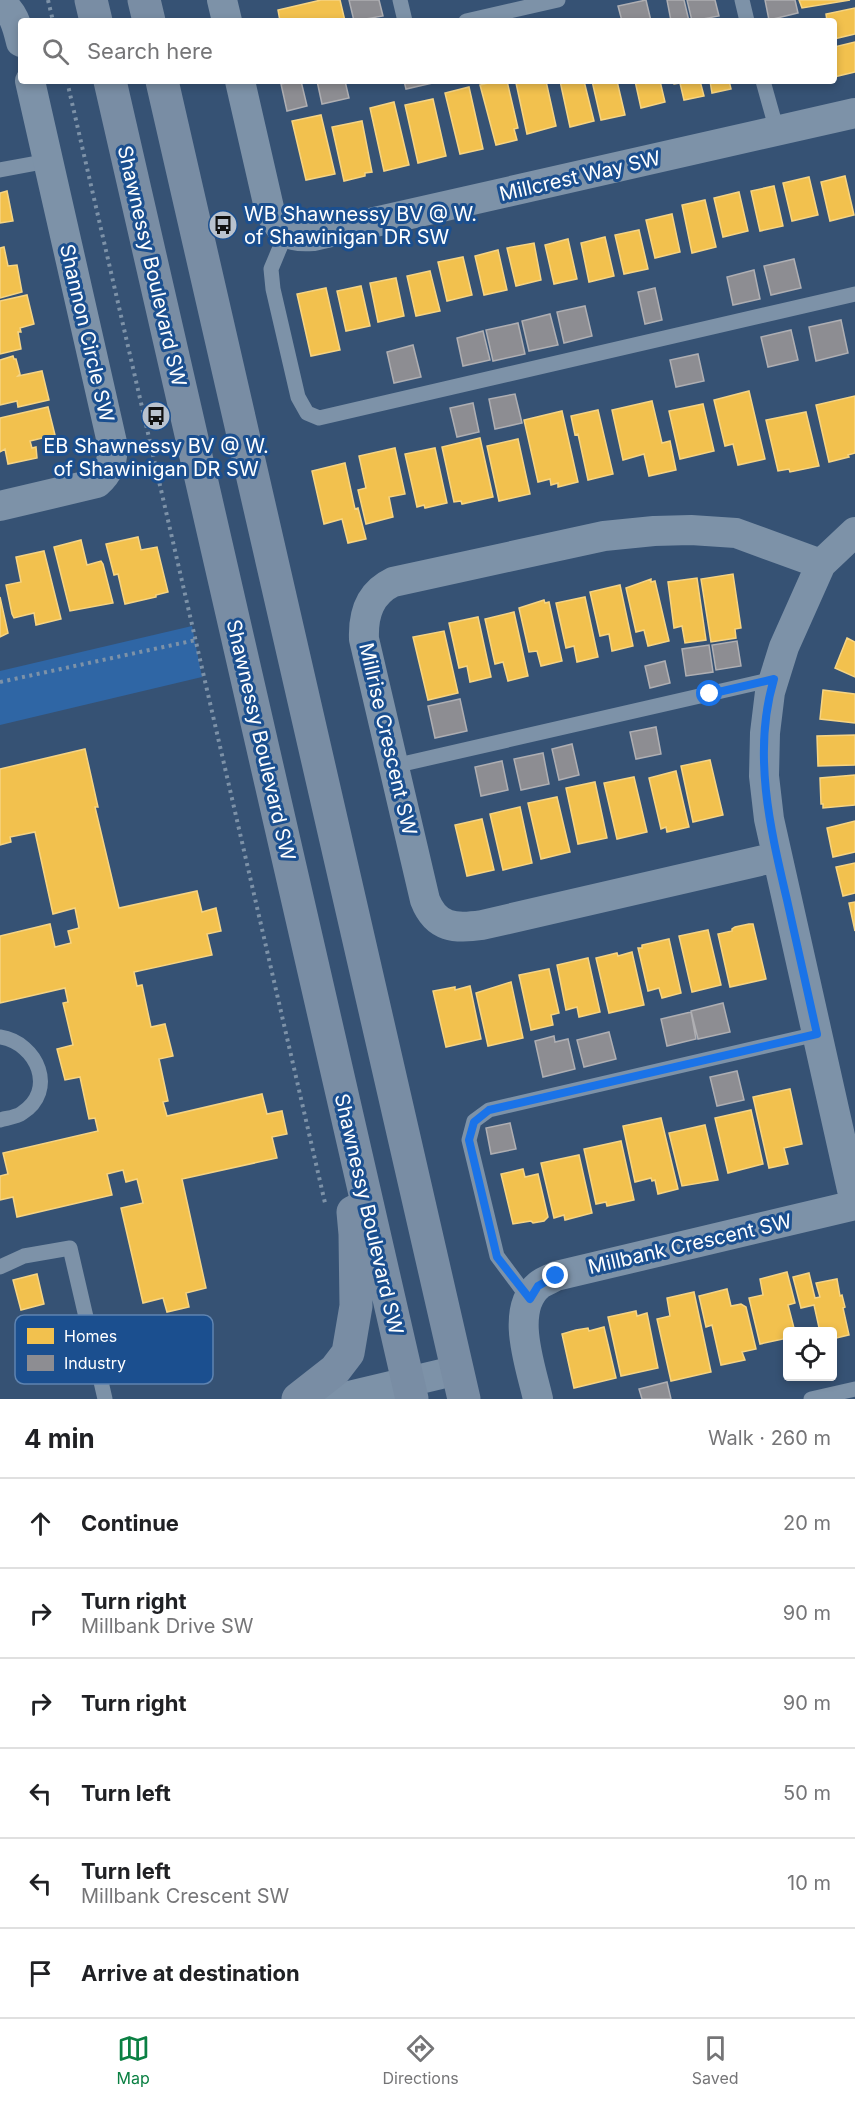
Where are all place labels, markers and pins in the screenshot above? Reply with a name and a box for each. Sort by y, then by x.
place label: WB Shawnessy BV @ W. of Shawinigan DR SW [244,202,477,249]
bus stop icon: WB Shawnessy BV @ W. of Shawinigan DR SW [207,209,239,241]
bus stop icon: EB Shawnessy BV @ W. of Shawinigan DR SW [140,400,172,432]
place label: EB Shawnessy BV @ W. of Shawinigan DR SW [43,434,269,481]

